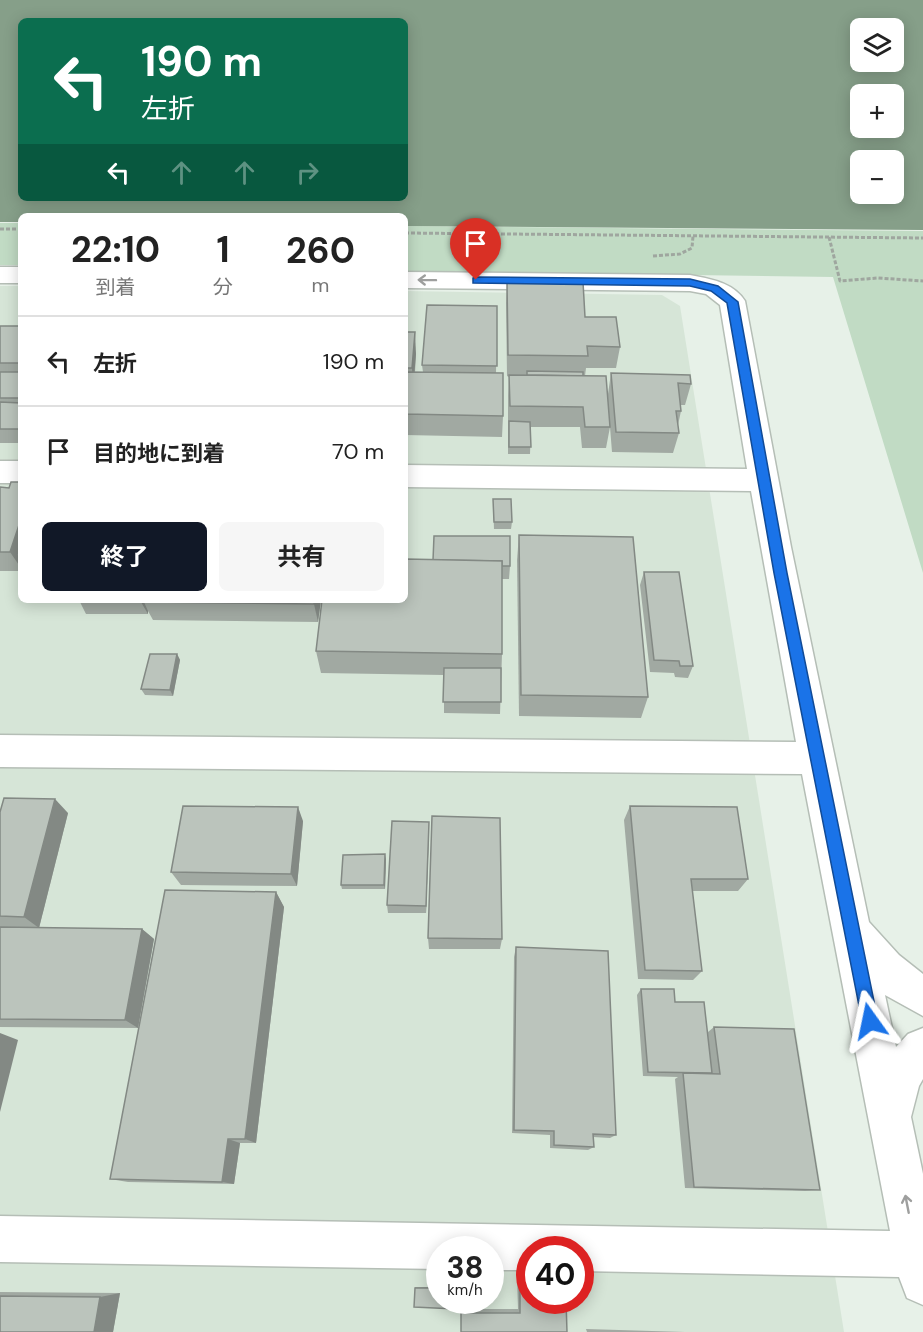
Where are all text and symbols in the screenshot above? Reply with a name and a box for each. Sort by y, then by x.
map controls [850,18,904,204]
button: layers [850,18,904,72]
text: 190 m [141,34,262,89]
icon: left [42,42,120,120]
button: + [850,84,904,138]
text: 左折 [141,91,195,126]
button: − [850,150,904,204]
icon: left [102,156,135,189]
icon: ahead [165,156,198,189]
icon: ahead [228,156,261,189]
icon: right [291,156,324,189]
pin [450,218,501,280]
text: 22:10 [71,226,160,273]
text: 1 [217,226,230,273]
text: 260 [286,227,355,274]
icon: arrive [459,227,492,260]
text: m [312,272,329,298]
text: 到着 [96,274,136,300]
text: 分 [213,274,233,300]
one-way arrow [417,274,437,286]
icon: left [42,345,75,378]
text: 190 m [323,347,384,376]
text: 左折 [93,349,137,378]
icon: arrive [42,435,75,468]
text: 70 m [332,437,384,466]
text: 目的地に到着 [93,439,225,468]
button: 終了 [42,522,207,591]
button: 共有 [219,522,384,591]
position arrow [838,989,902,1053]
one-way arrow [901,1195,912,1215]
speed limit sign: 40 [516,1236,594,1314]
text: 38 [446,1248,484,1287]
text: km/h [447,1280,483,1300]

